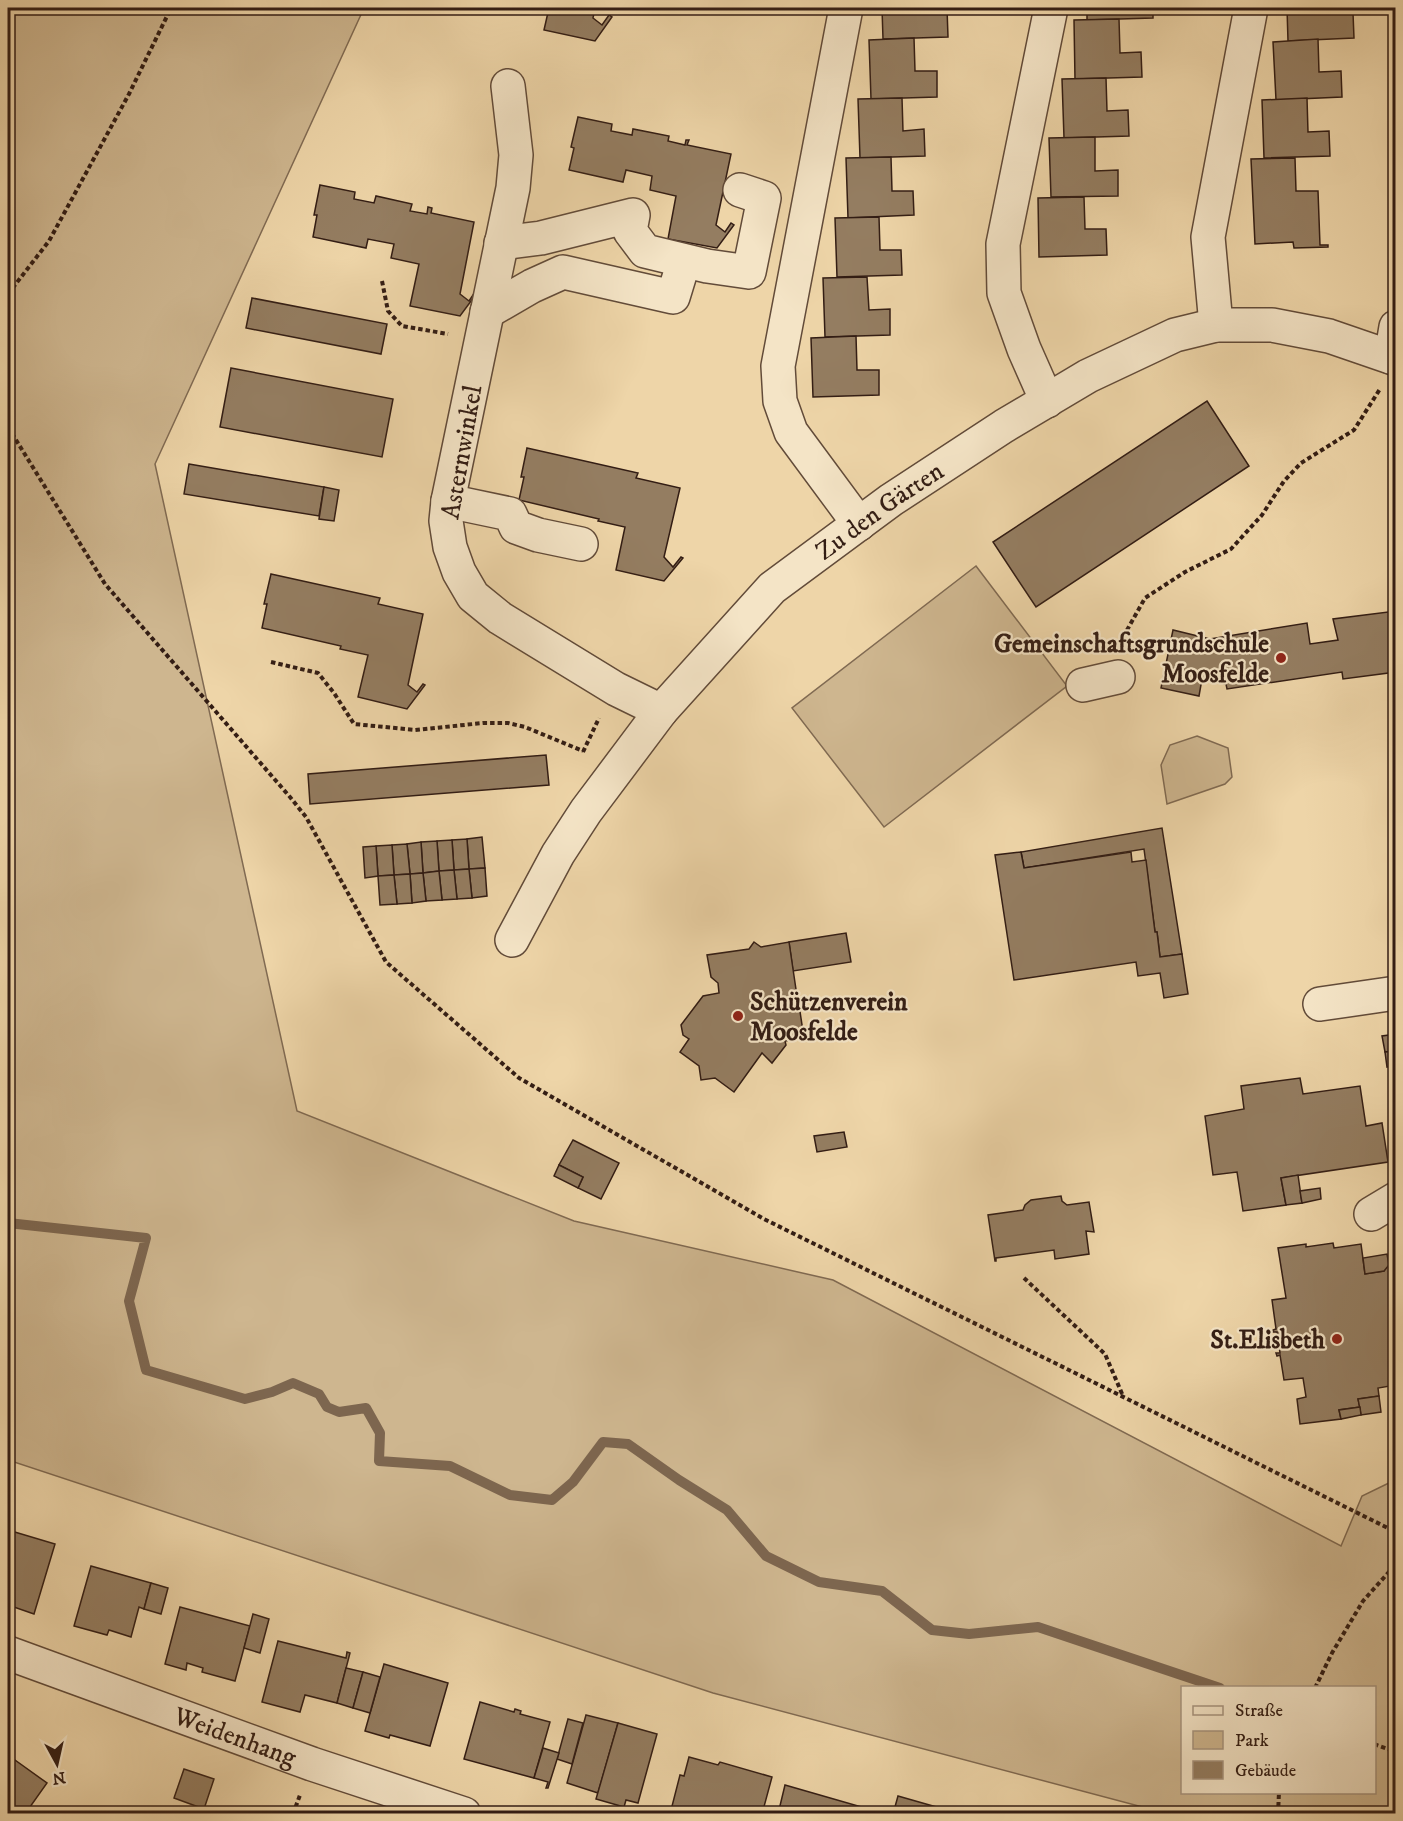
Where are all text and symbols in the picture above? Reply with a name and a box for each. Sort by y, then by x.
street label: Asternwinkel [434,382,491,522]
street label: Zu den Gärten [810,455,951,568]
place label: Gemeinschaftsgrundschule Moosfelde [994,628,1269,691]
marker: Gemeinschaftsgrundschule Moosfelde [1274,651,1288,665]
place label: Schützenverein Moosfelde [750,986,908,1049]
marker: Schützenverein Moosfelde [731,1009,745,1023]
place label: St.Elisbeth [1210,1324,1325,1357]
marker: St.Elisbeth [1330,1332,1344,1346]
legend [1181,1686,1376,1794]
street label: Weidenhang [168,1700,301,1775]
text: Straße [1235,1700,1283,1722]
text: Park [1235,1730,1269,1752]
north arrow [27,1734,87,1794]
text: Gebäude [1235,1760,1296,1782]
text: N [51,1767,67,1789]

